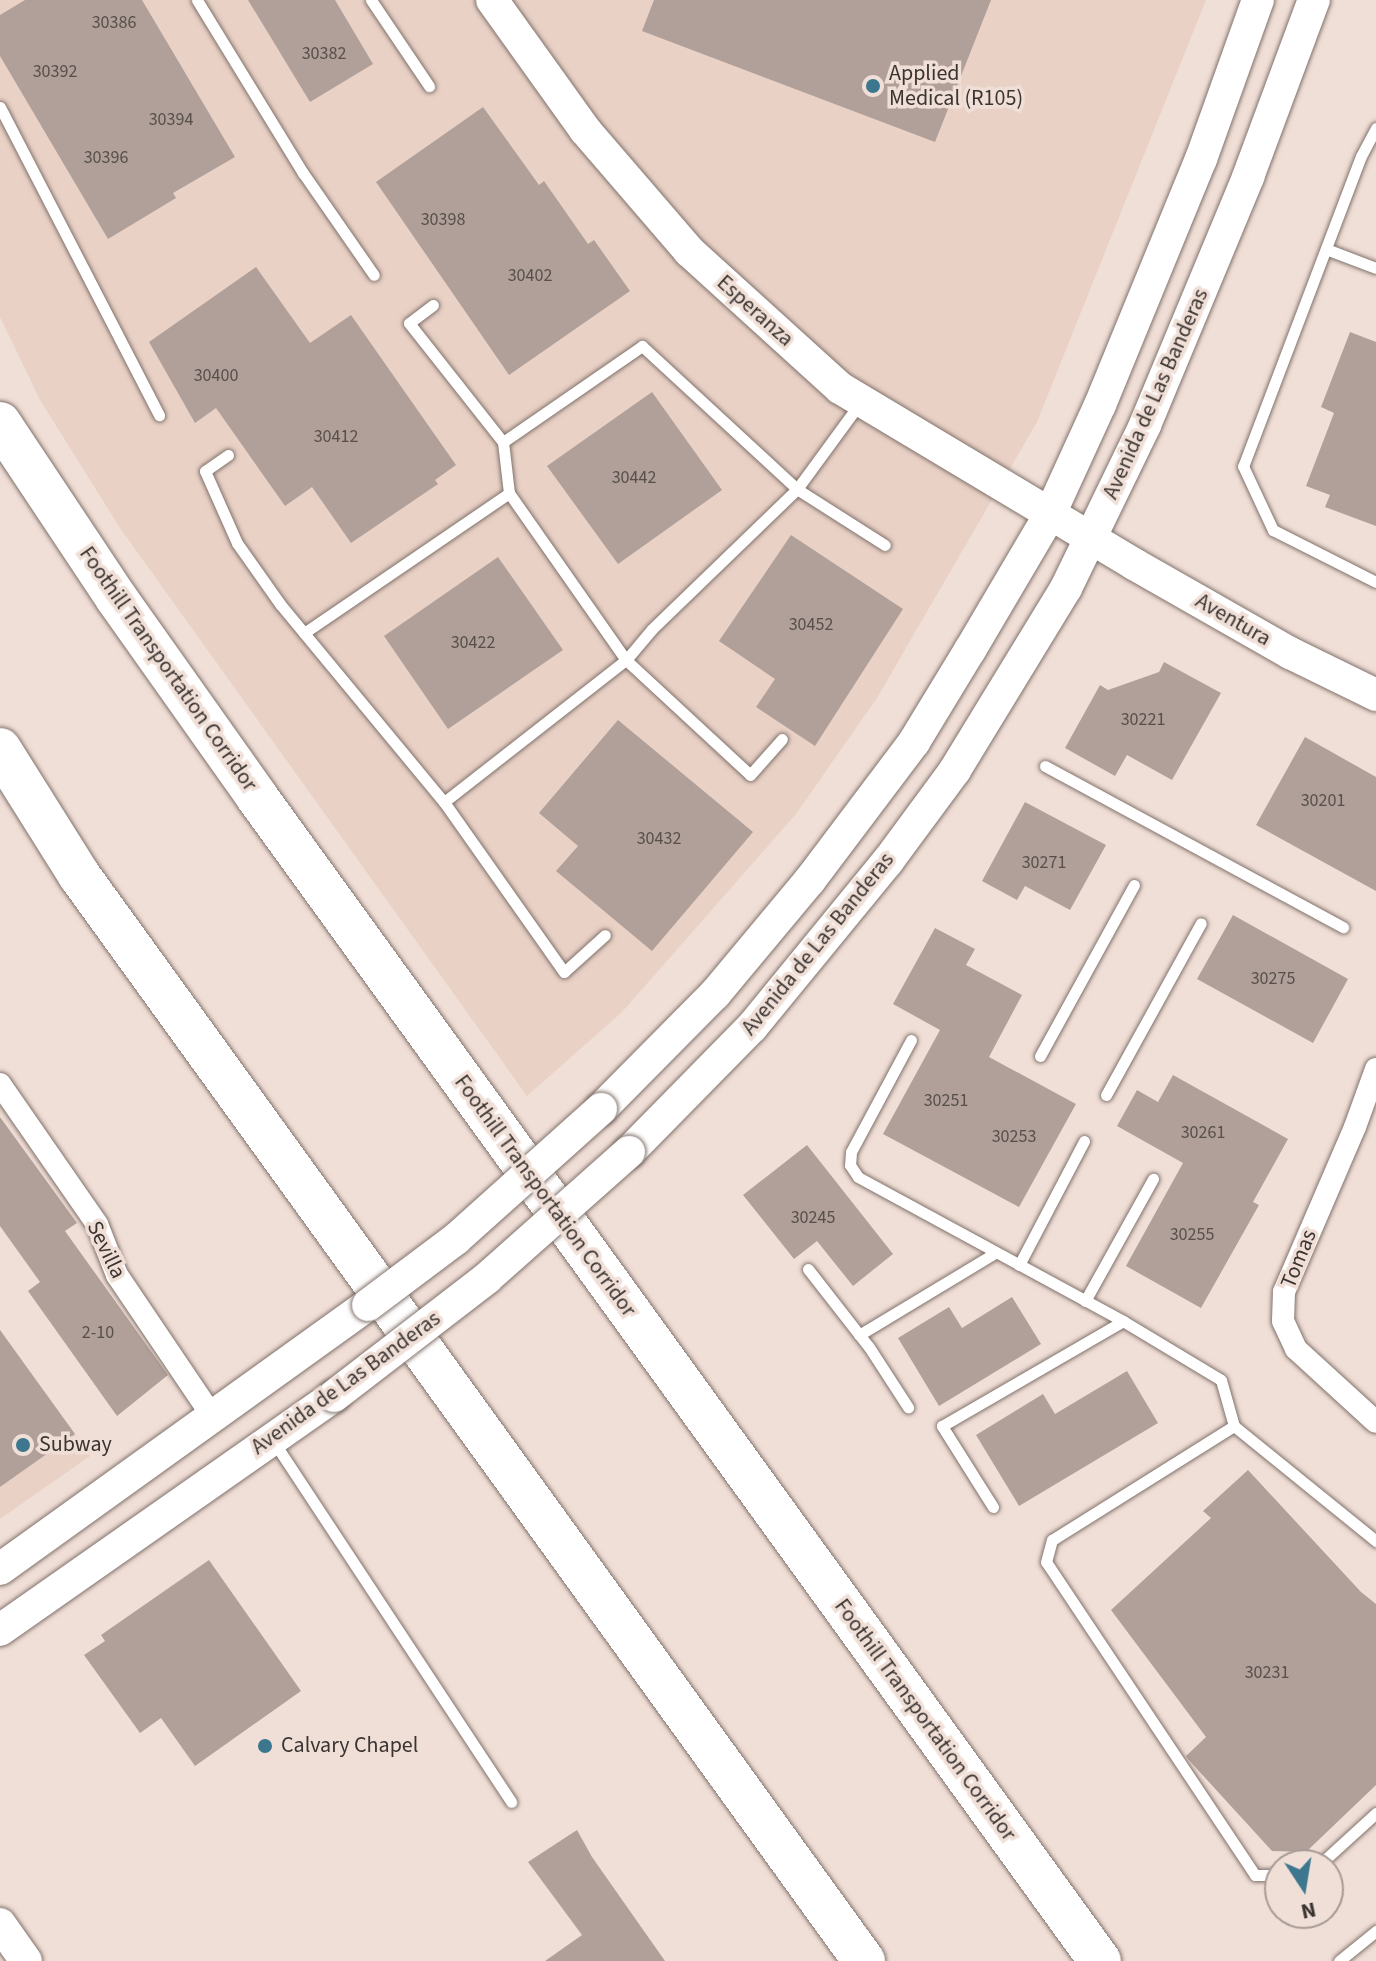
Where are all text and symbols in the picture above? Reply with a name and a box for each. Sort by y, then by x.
house number: 30386 [92,12,136,34]
house number: 30382 [302,43,346,65]
place label: Applied Medical (R105) [889,60,1023,112]
house number: 30392 [33,61,77,83]
marker: Applied Medical (R105) [864,77,882,95]
house number: 30394 [149,109,193,131]
house number: 30396 [84,147,128,169]
house number: 30398 [421,209,465,231]
house number: 30402 [508,265,552,287]
street label: Esperanza [711,270,799,352]
street label: Avenida de Las Banderas [1098,285,1214,503]
house number: 30400 [194,365,238,387]
house number: 30412 [314,426,358,448]
house number: 30442 [612,467,656,489]
street label: Foothill Transportation Corridor [73,542,263,796]
street label: Aventura [1191,588,1275,652]
house number: 30452 [789,614,833,636]
house number: 30422 [451,632,495,654]
house number: 30221 [1121,709,1165,731]
house number: 30201 [1301,790,1345,812]
house number: 30432 [637,828,681,850]
street label: Avenida de Las Banderas [736,847,900,1041]
house number: 30271 [1022,852,1066,874]
house number: 30275 [1251,968,1295,990]
street label: Foothill Transportation Corridor [448,1070,642,1322]
house number: 30251 [924,1090,968,1112]
house number: 30261 [1181,1122,1225,1144]
house number: 30253 [992,1126,1036,1148]
house number: 30245 [791,1207,835,1229]
street label: Sevilla [81,1217,131,1283]
house number: 30255 [1170,1224,1214,1246]
street label: Tomas [1275,1226,1323,1292]
street label: Avenida de Las Banderas [246,1305,446,1461]
house number: 2-10 [82,1322,114,1344]
place label: Subway [39,1432,112,1458]
marker: Subway [14,1436,32,1454]
street label: Foothill Transportation Corridor [828,1594,1022,1846]
house number: 30231 [1245,1662,1289,1684]
place label: Calvary Chapel [281,1733,418,1759]
marker: Calvary Chapel [256,1737,274,1755]
north arrow [1264,1849,1344,1929]
text: N [1298,1893,1319,1928]

